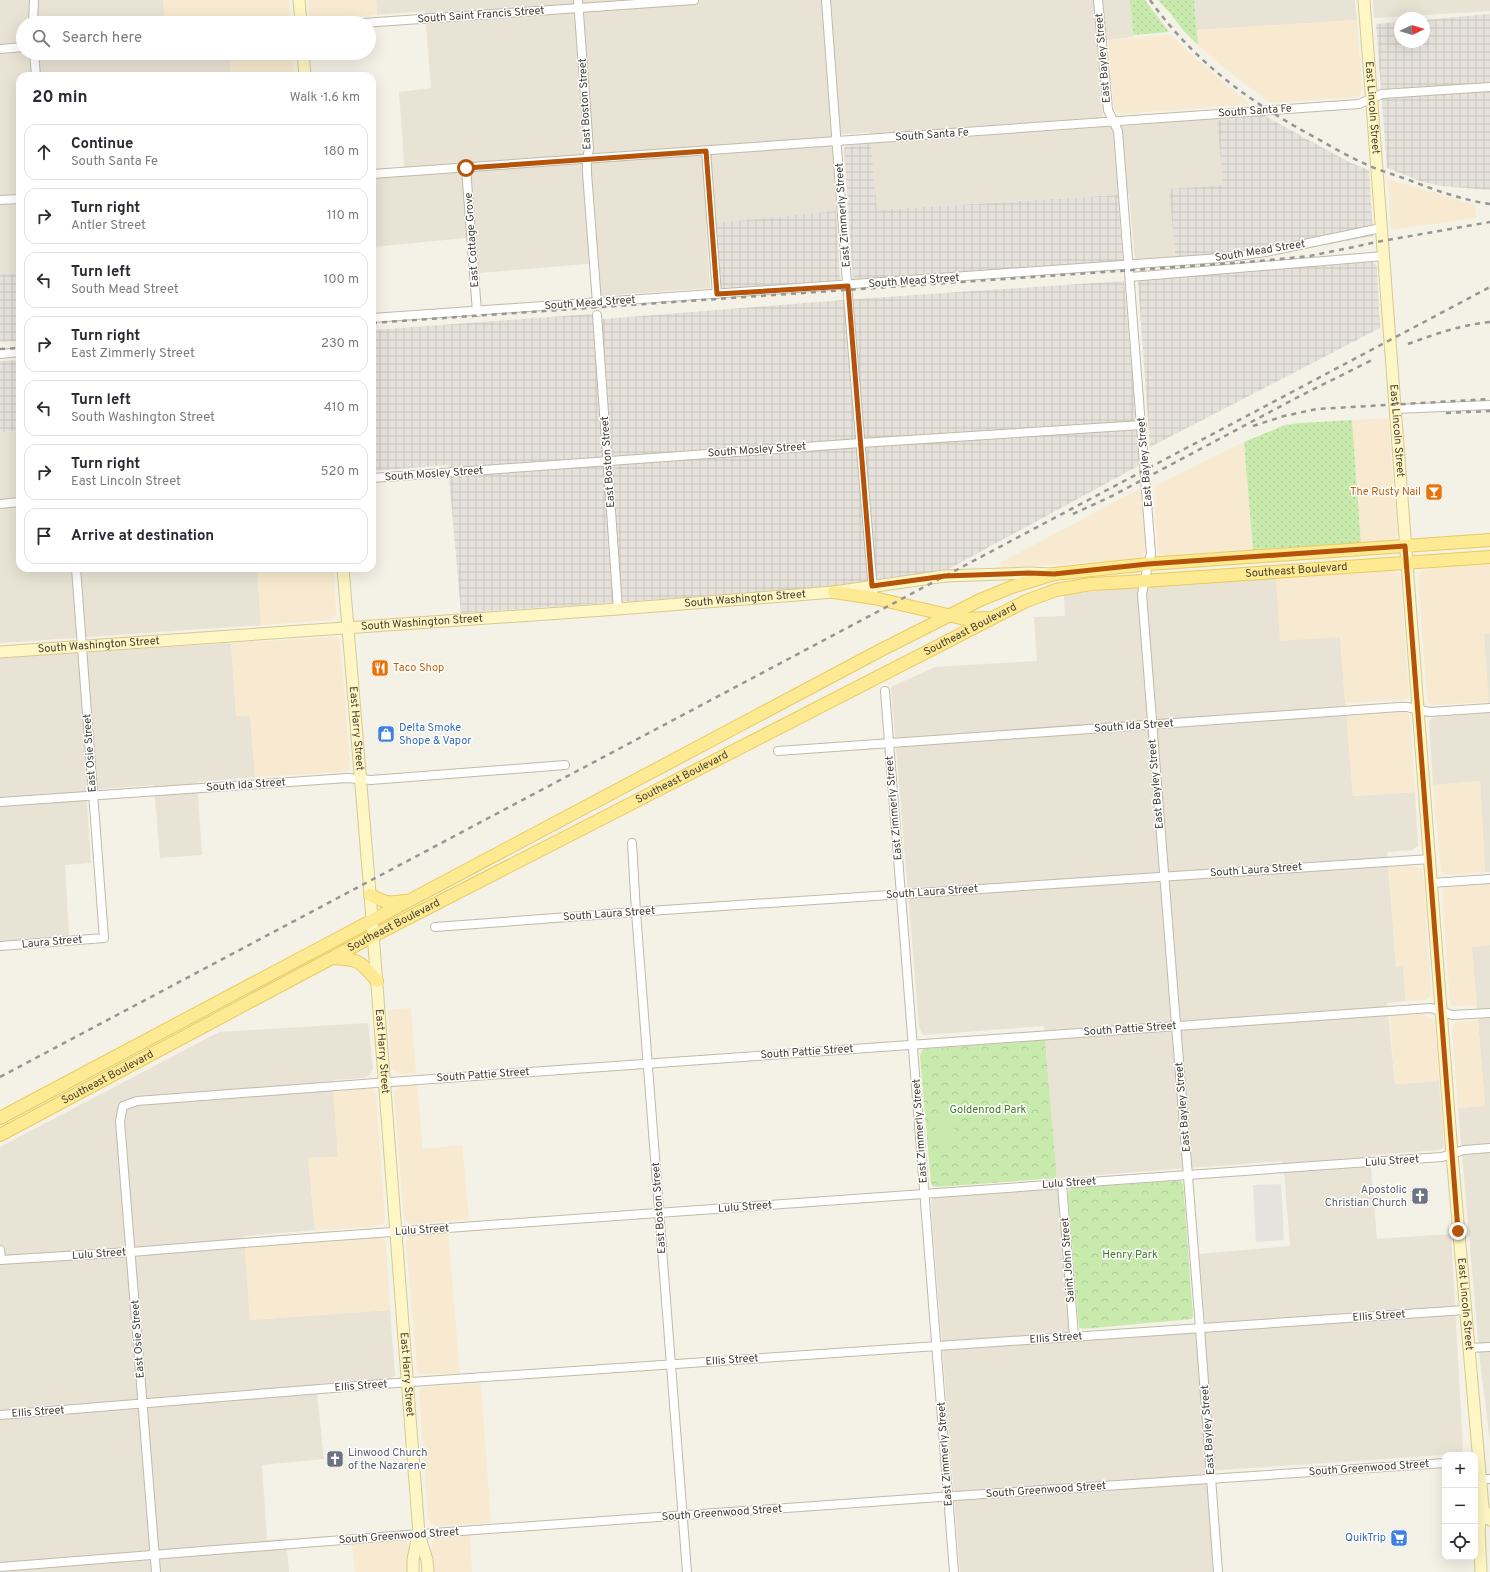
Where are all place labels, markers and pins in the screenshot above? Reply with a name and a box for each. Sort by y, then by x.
bar icon: The Rusty Nail [1424,482,1444,502]
place label: The Rusty Nail [1350,485,1421,499]
restaurant icon: Taco Shop [370,658,390,678]
place label: Taco Shop [393,661,444,675]
place label: Delta Smoke Shope & Vapor [399,721,472,748]
shop icon: Delta Smoke Shope & Vapor [376,724,396,744]
place label: Apostolic Christian Church [1325,1183,1407,1210]
church icon: Apostolic Christian Church [1410,1186,1430,1206]
place label: Linwood Church of the Nazarene [348,1446,427,1473]
church icon: Linwood Church of the Nazarene [325,1449,345,1469]
supermarket icon: QuikTrip [1389,1528,1409,1548]
place label: QuikTrip [1345,1531,1386,1545]

